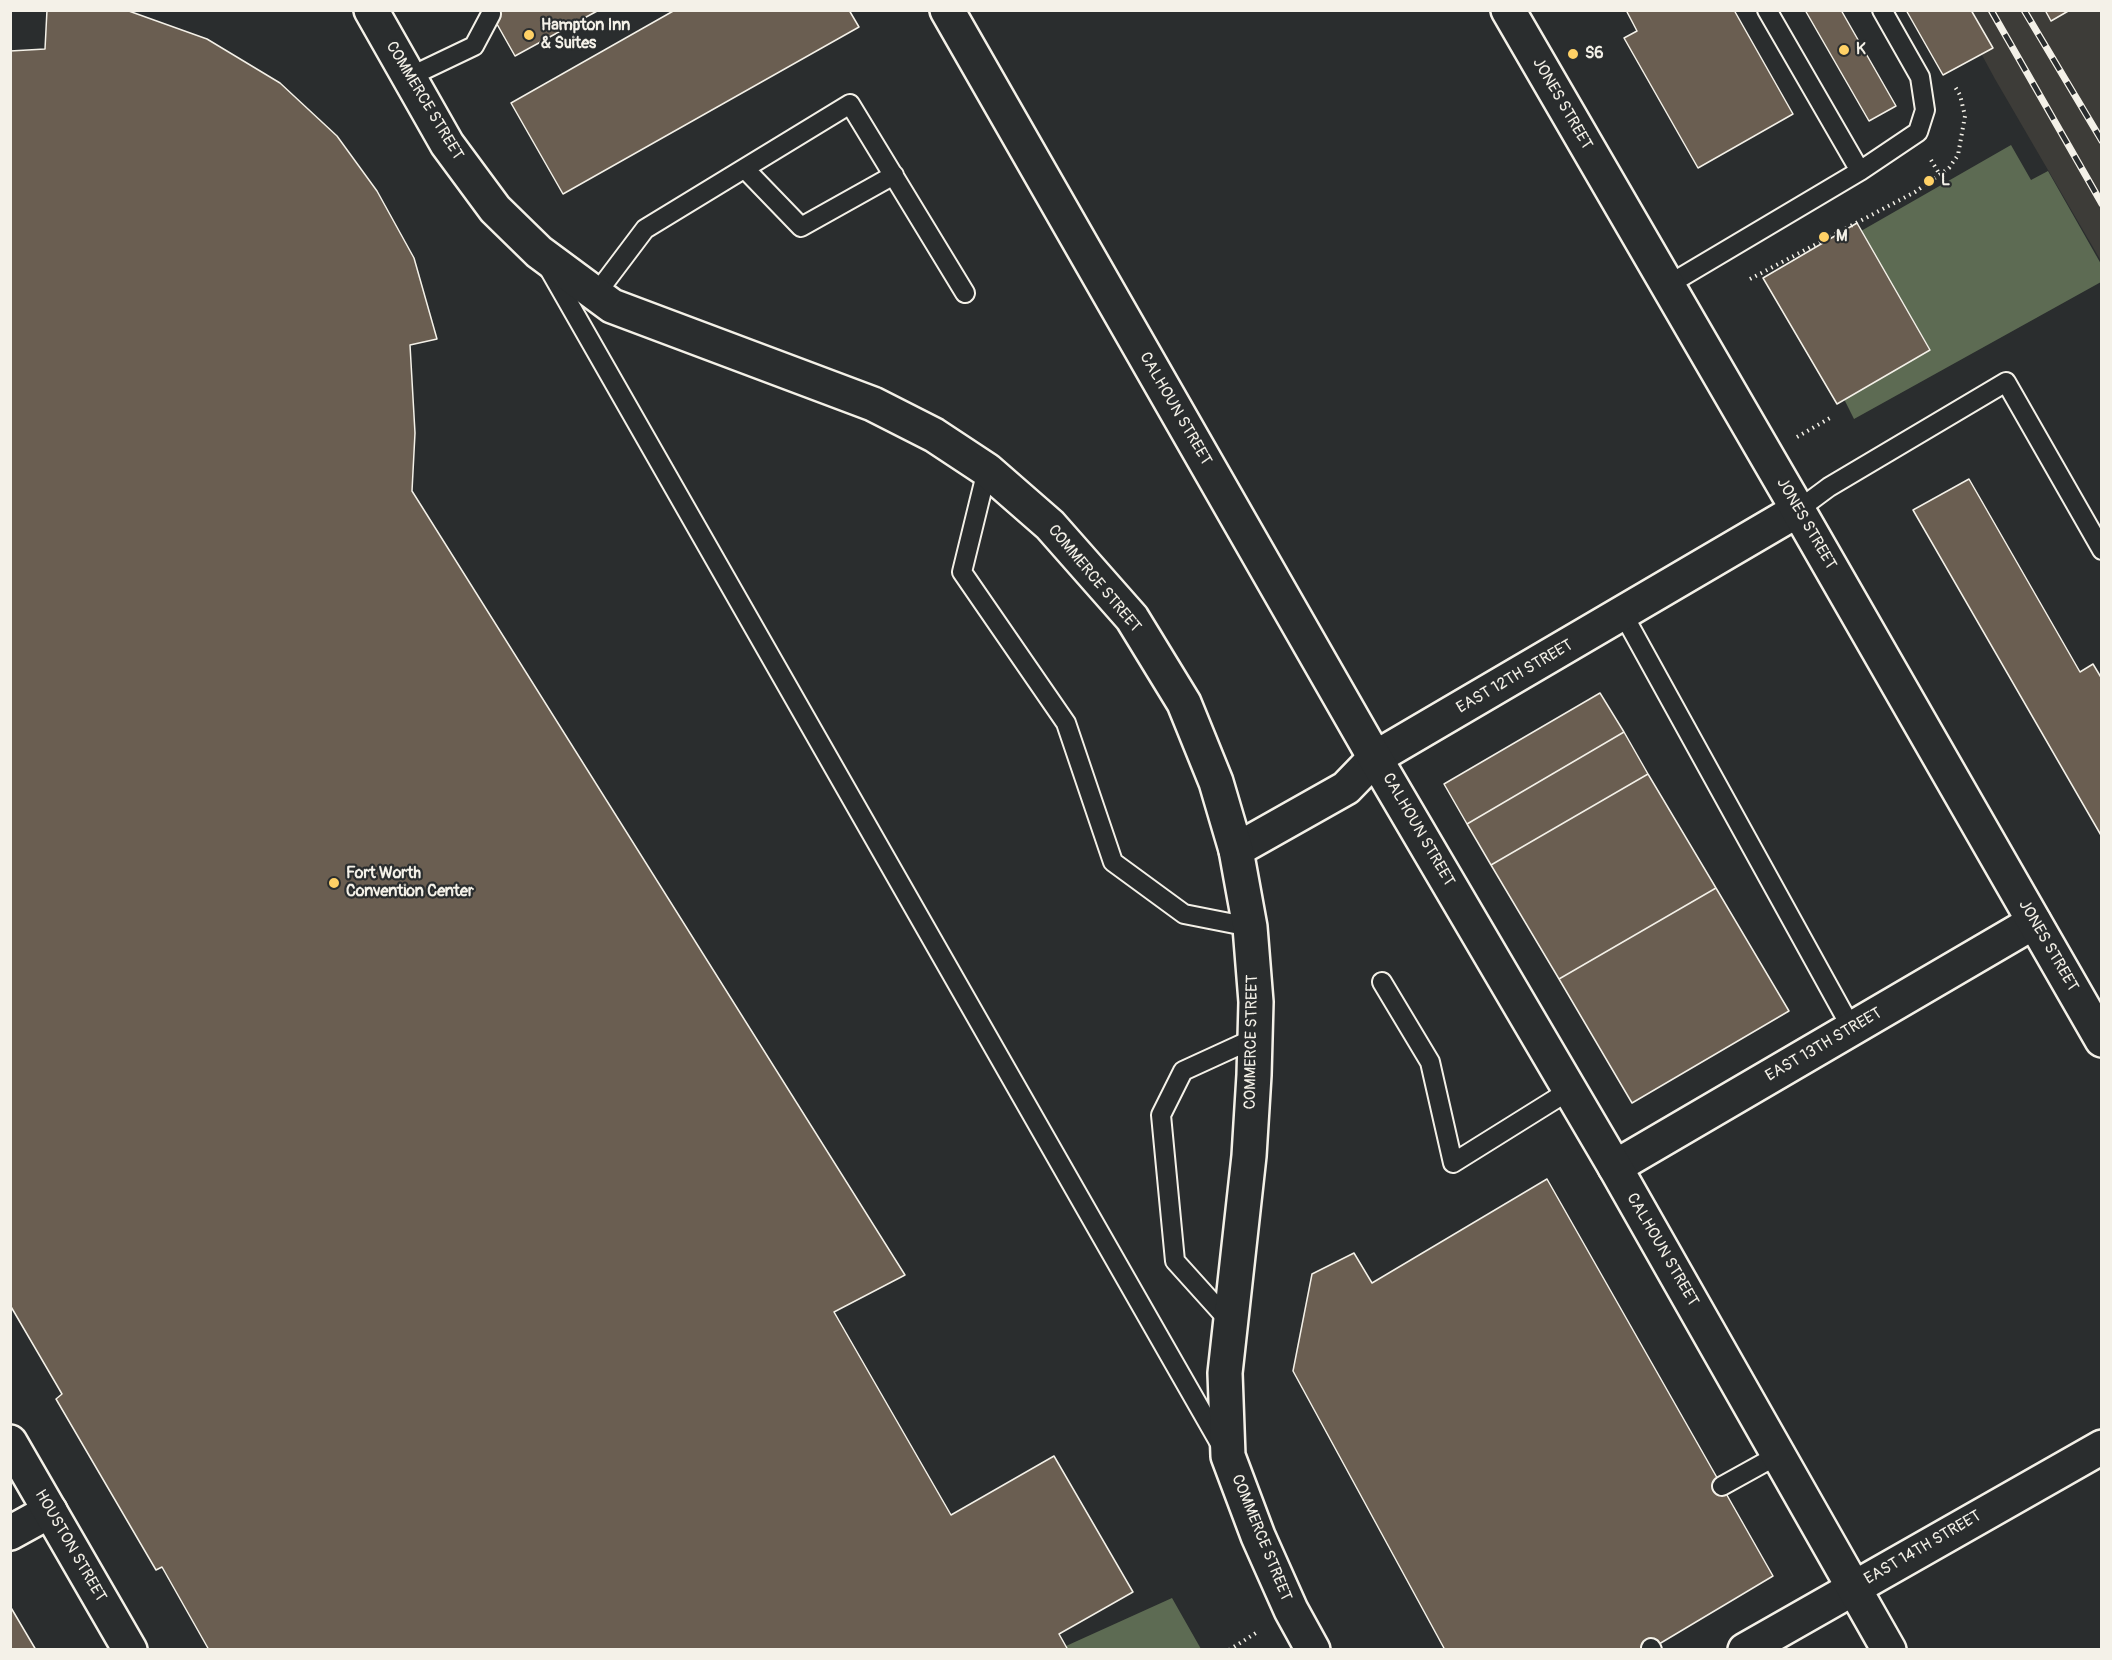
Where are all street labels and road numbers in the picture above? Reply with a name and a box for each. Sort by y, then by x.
street label: COMMERCE STREET [381,38,467,164]
street label: JONES STREET [1528,55,1596,153]
street label: CALHOUN STREET [1135,349,1215,469]
street label: JONES STREET [1772,475,1840,573]
street label: COMMERCE STREET [1043,521,1145,637]
street label: EAST 12TH STREET [1453,636,1577,718]
street label: CALHOUN STREET [1378,770,1458,890]
street label: JONES STREET [2014,897,2082,995]
street label: COMMERCE STREET [1241,975,1263,1109]
street label: EAST 13TH STREET [1762,1004,1886,1086]
street label: CALHOUN STREET [1622,1190,1702,1310]
street label: COMMERCE STREET [1227,1472,1295,1604]
street label: HOUSTON STREET [30,1486,110,1606]
street label: EAST 14TH STREET [1861,1507,1985,1589]

